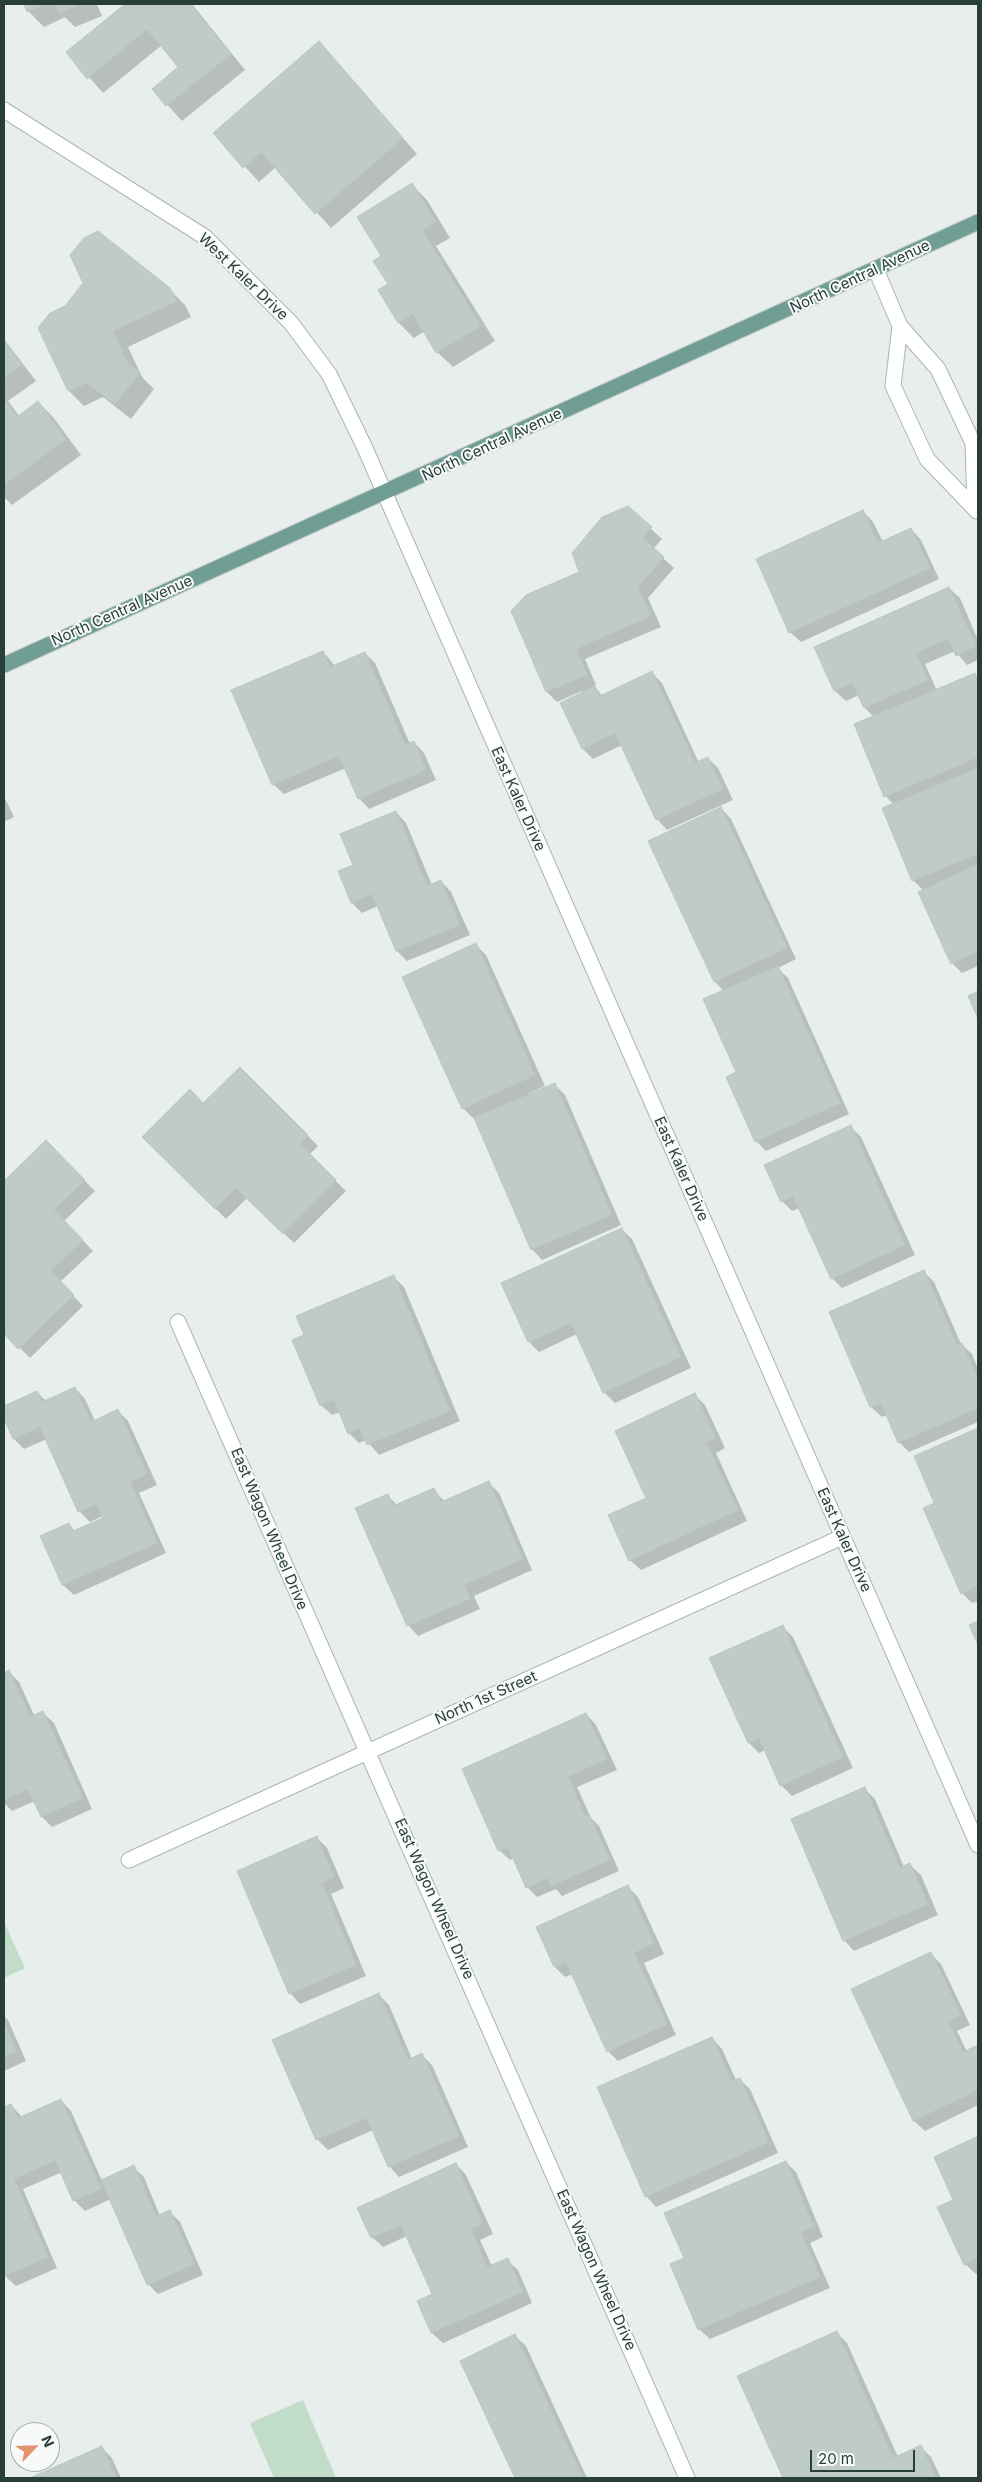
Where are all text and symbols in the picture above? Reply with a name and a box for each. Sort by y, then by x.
street label: West Kaler Drive [194,230,292,324]
street label: North Central Avenue [787,237,933,317]
street label: North Central Avenue [419,405,565,485]
street label: North Central Avenue [49,572,195,650]
street label: East Kaler Drive [487,744,549,854]
street label: East Kaler Drive [650,1114,712,1224]
street label: East Wagon Wheel Drive [227,1445,311,1613]
street label: East Kaler Drive [813,1485,875,1595]
street label: North 1st Street [432,1667,540,1729]
street label: East Wagon Wheel Drive [390,1816,478,1982]
street label: East Wagon Wheel Drive [552,2187,640,2353]
north arrow [10,2422,60,2472]
text: N [38,2433,58,2449]
scale bar [812,2440,917,2472]
text: 20 m [818,2449,854,2468]

